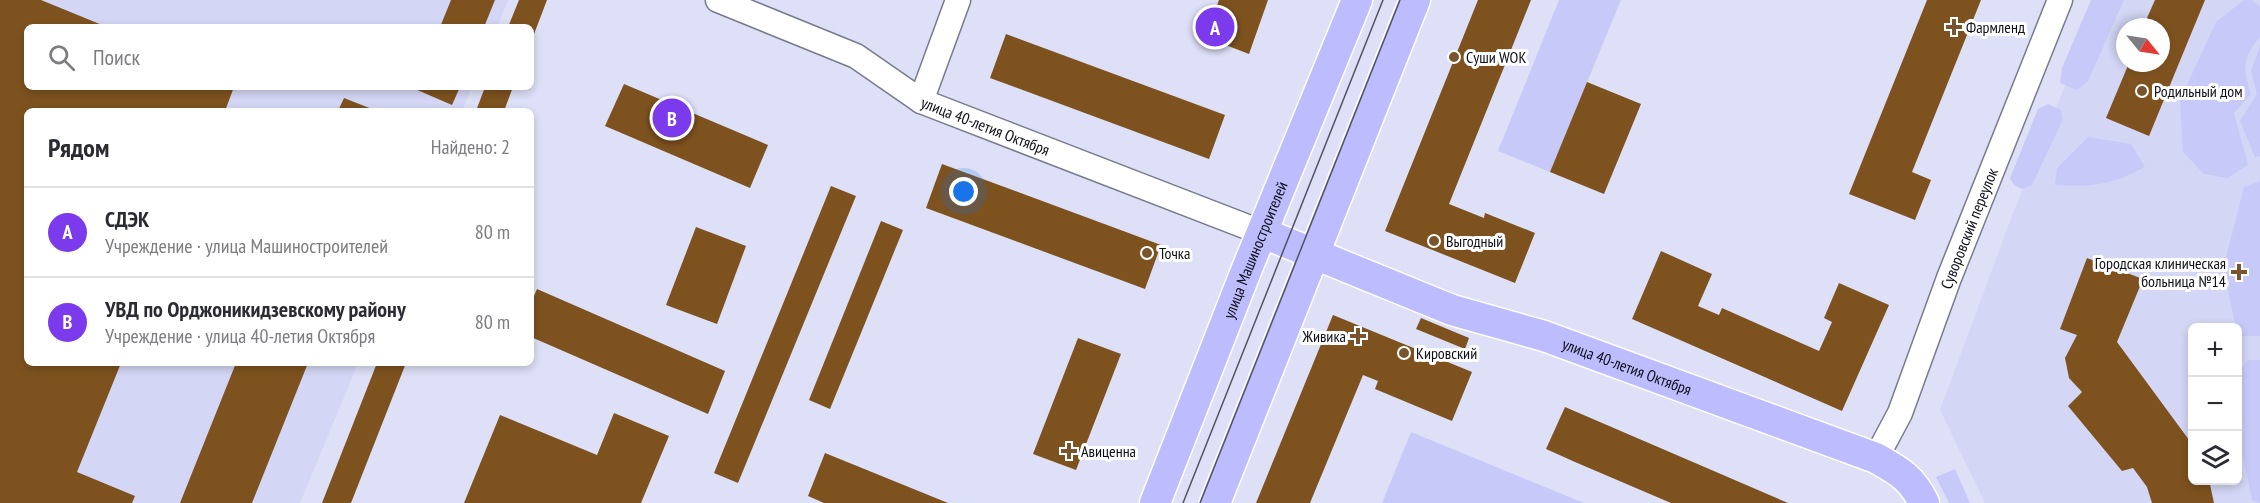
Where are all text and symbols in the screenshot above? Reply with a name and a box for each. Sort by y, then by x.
pin: A [1196,4,1234,50]
place label: Фармленд [1966,17,2025,37]
north arrow [2116,18,2170,72]
marker: Фармленд [1947,20,1961,34]
search box [24,24,534,90]
icon: search [45,41,78,74]
text: Поиск [93,43,140,71]
place label: Суши WOK [1466,47,1526,67]
marker: Суши WOK [1447,50,1461,64]
place label: Родильный дом [2154,81,2243,101]
marker: Родильный дом [2135,84,2149,98]
street label: улица 40-летия Октября [918,92,1053,160]
pin: B [652,96,692,140]
text: Рядом [48,131,109,164]
text: Найдено: 2 [431,134,510,160]
street label: Суворовский переулок [1936,164,2002,292]
your location [949,177,978,206]
street label: улица Машиностроителей [1218,178,1292,322]
text: СДЭК [105,205,149,233]
text: A [62,219,73,245]
text: 80 m [475,219,510,245]
place label: Выгодный [1446,231,1503,251]
text: Учреждение · улица Машиностроителей [105,233,388,259]
marker: Выгодный [1427,234,1441,248]
place label: Точка [1159,243,1190,263]
marker: Точка [1140,246,1154,260]
place label: Городская клиническая больница №14 [2095,253,2226,291]
marker: Городская клиническая больница №14 [2230,263,2248,281]
text: УВД по Орджоникидзевскому району [105,295,406,323]
text: B [63,309,72,335]
text: 80 m [475,309,510,335]
text: Учреждение · улица 40-летия Октября [105,323,375,349]
map controls [2188,323,2242,485]
button: + [2188,323,2242,377]
place label: Живика [1301,326,1346,346]
marker: Живика [1351,329,1365,343]
street label: улица 40-летия Октября [1560,334,1694,399]
place label: Кировский [1416,343,1477,363]
marker: Кировский [1397,346,1411,360]
button: − [2188,377,2242,431]
button: layers [2188,431,2242,485]
place label: Авиценна [1081,441,1136,461]
marker: Авиценна [1062,444,1076,458]

